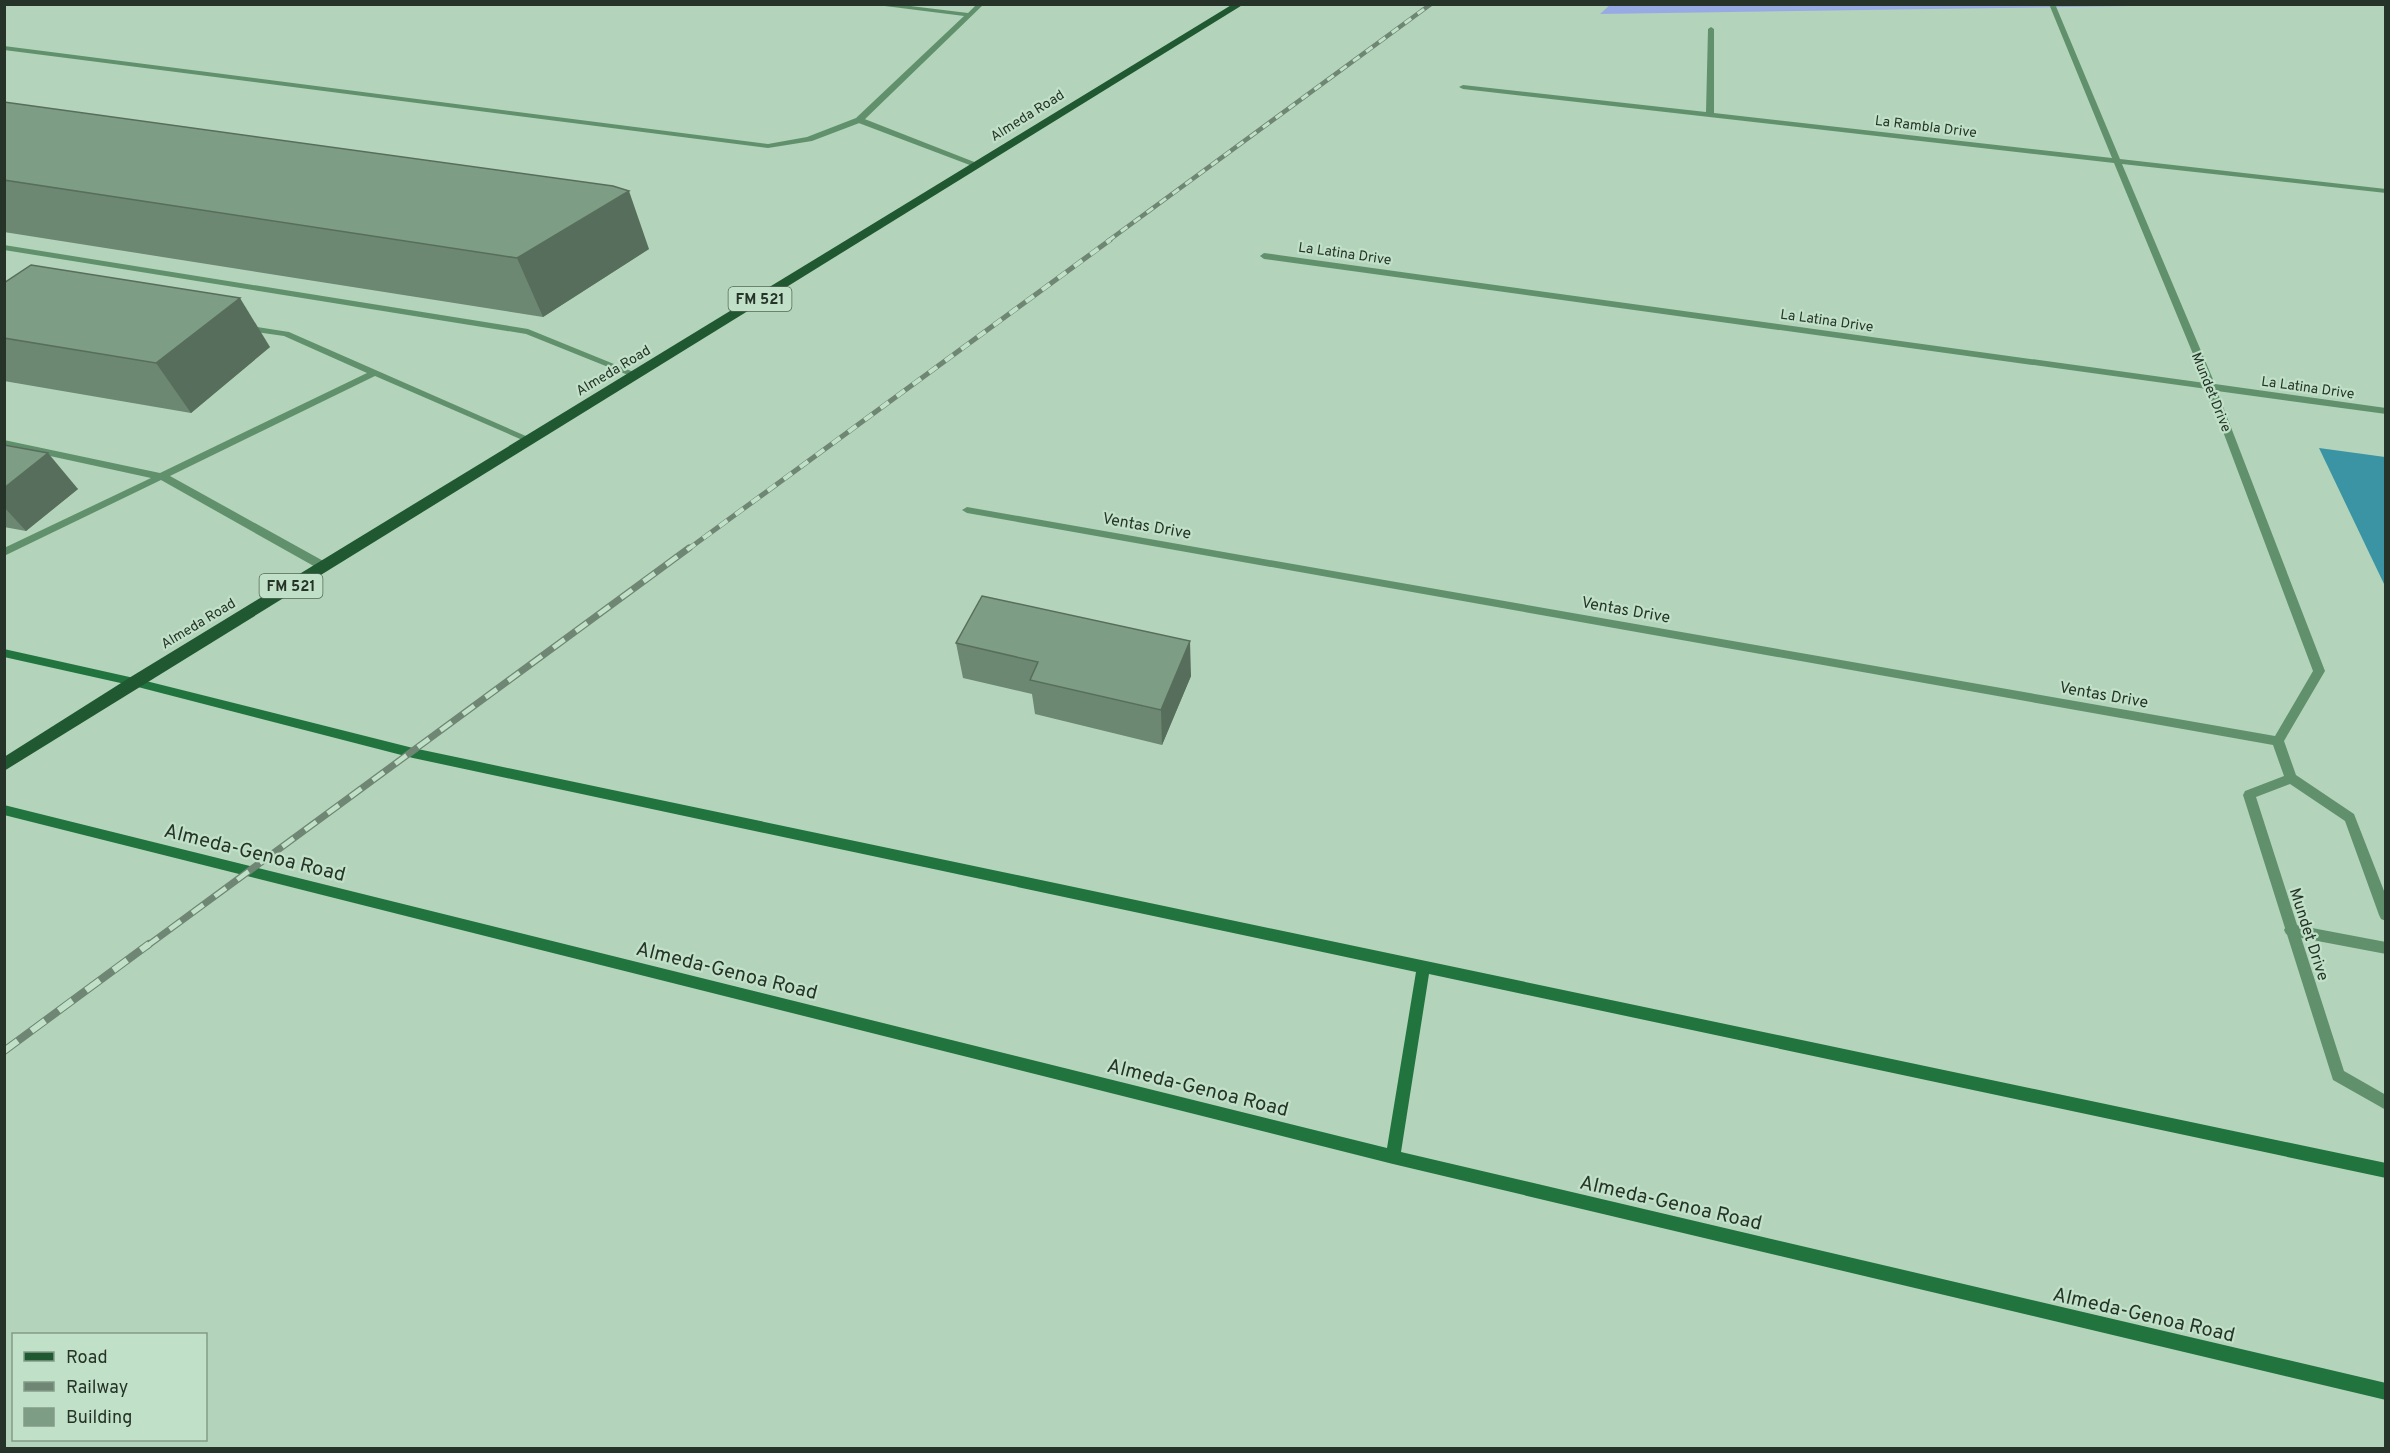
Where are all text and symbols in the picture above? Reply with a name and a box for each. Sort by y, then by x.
street label: Almeda Road [988,87,1068,146]
street label: La Rambla Drive [1874,113,1978,142]
street label: La Latina Drive [1297,240,1392,269]
road number: FM 521 [728,287,792,311]
street label: La Latina Drive [1779,307,1874,336]
street label: Almeda Road [573,342,654,400]
street label: Mundet Drive [2187,350,2234,435]
street label: La Latina Drive [2260,374,2355,403]
street label: Ventas Drive [1101,509,1193,545]
road number: FM 521 [260,574,322,598]
street label: Ventas Drive [1580,593,1672,629]
street label: Almeda Road [158,595,239,653]
street label: Ventas Drive [2058,678,2150,714]
street label: Almeda-Genoa Road [161,819,348,889]
street label: Mundet Drive [2284,886,2333,984]
street label: Almeda-Genoa Road [633,937,820,1007]
street label: Almeda-Genoa Road [1104,1054,1291,1124]
street label: Almeda-Genoa Road [1577,1170,1764,1238]
street label: Almeda-Genoa Road [2050,1282,2237,1350]
legend [12,1333,207,1441]
text: Road [66,1347,108,1370]
text: Railway [66,1377,128,1400]
text: Building [66,1407,132,1430]

